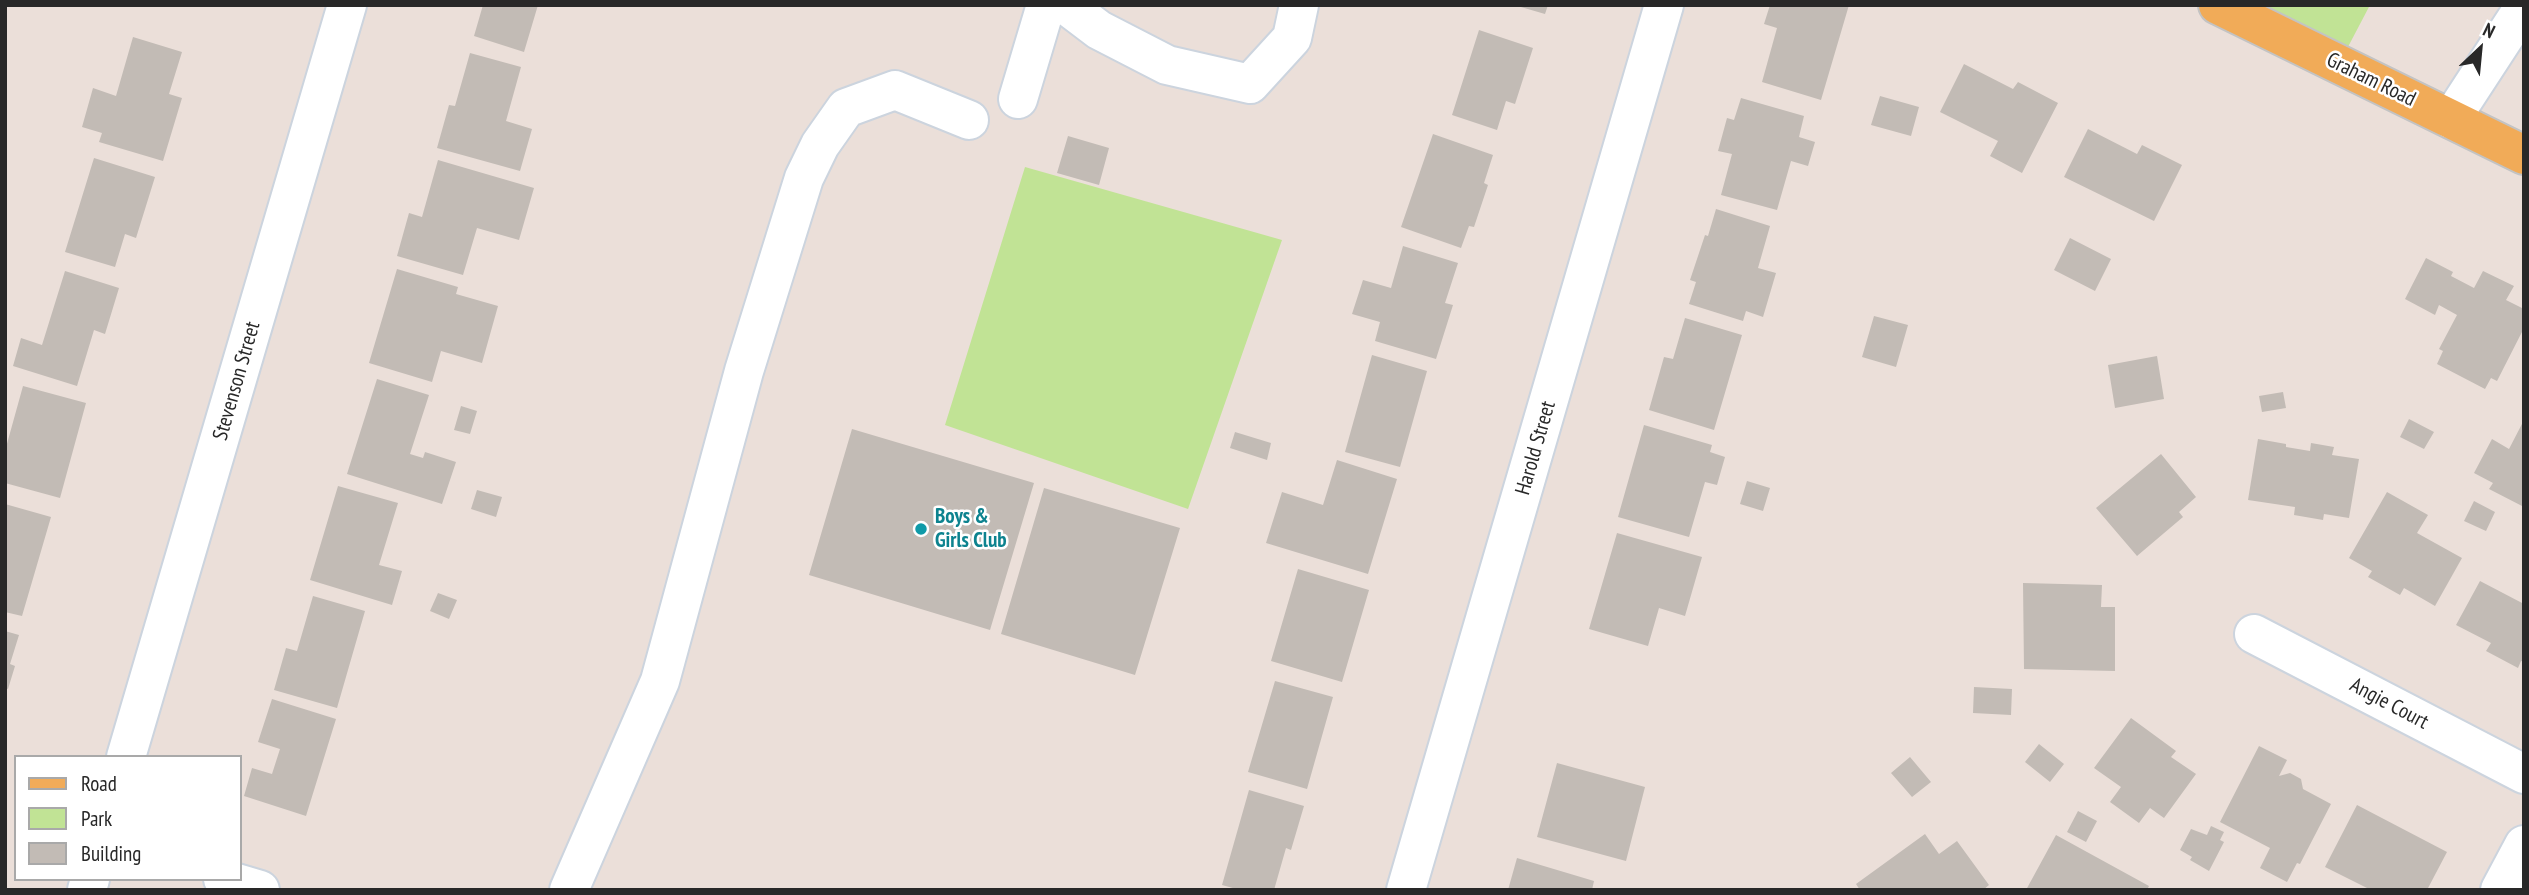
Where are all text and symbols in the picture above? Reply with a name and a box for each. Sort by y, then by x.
north arrow [2445,14,2515,84]
text: N [2479,17,2499,43]
street label: Graham Road [2322,48,2420,112]
street label: Stevenson Street [208,319,266,443]
street label: Harold Street [1511,398,1561,498]
place label: Boys & Girls Club [935,504,1007,554]
marker: Boys & Girls Club [913,521,929,537]
street label: Angie Court [2345,673,2433,735]
legend [14,755,242,881]
text: Road [81,770,117,797]
text: Park [81,805,112,832]
text: Building [81,840,141,867]

